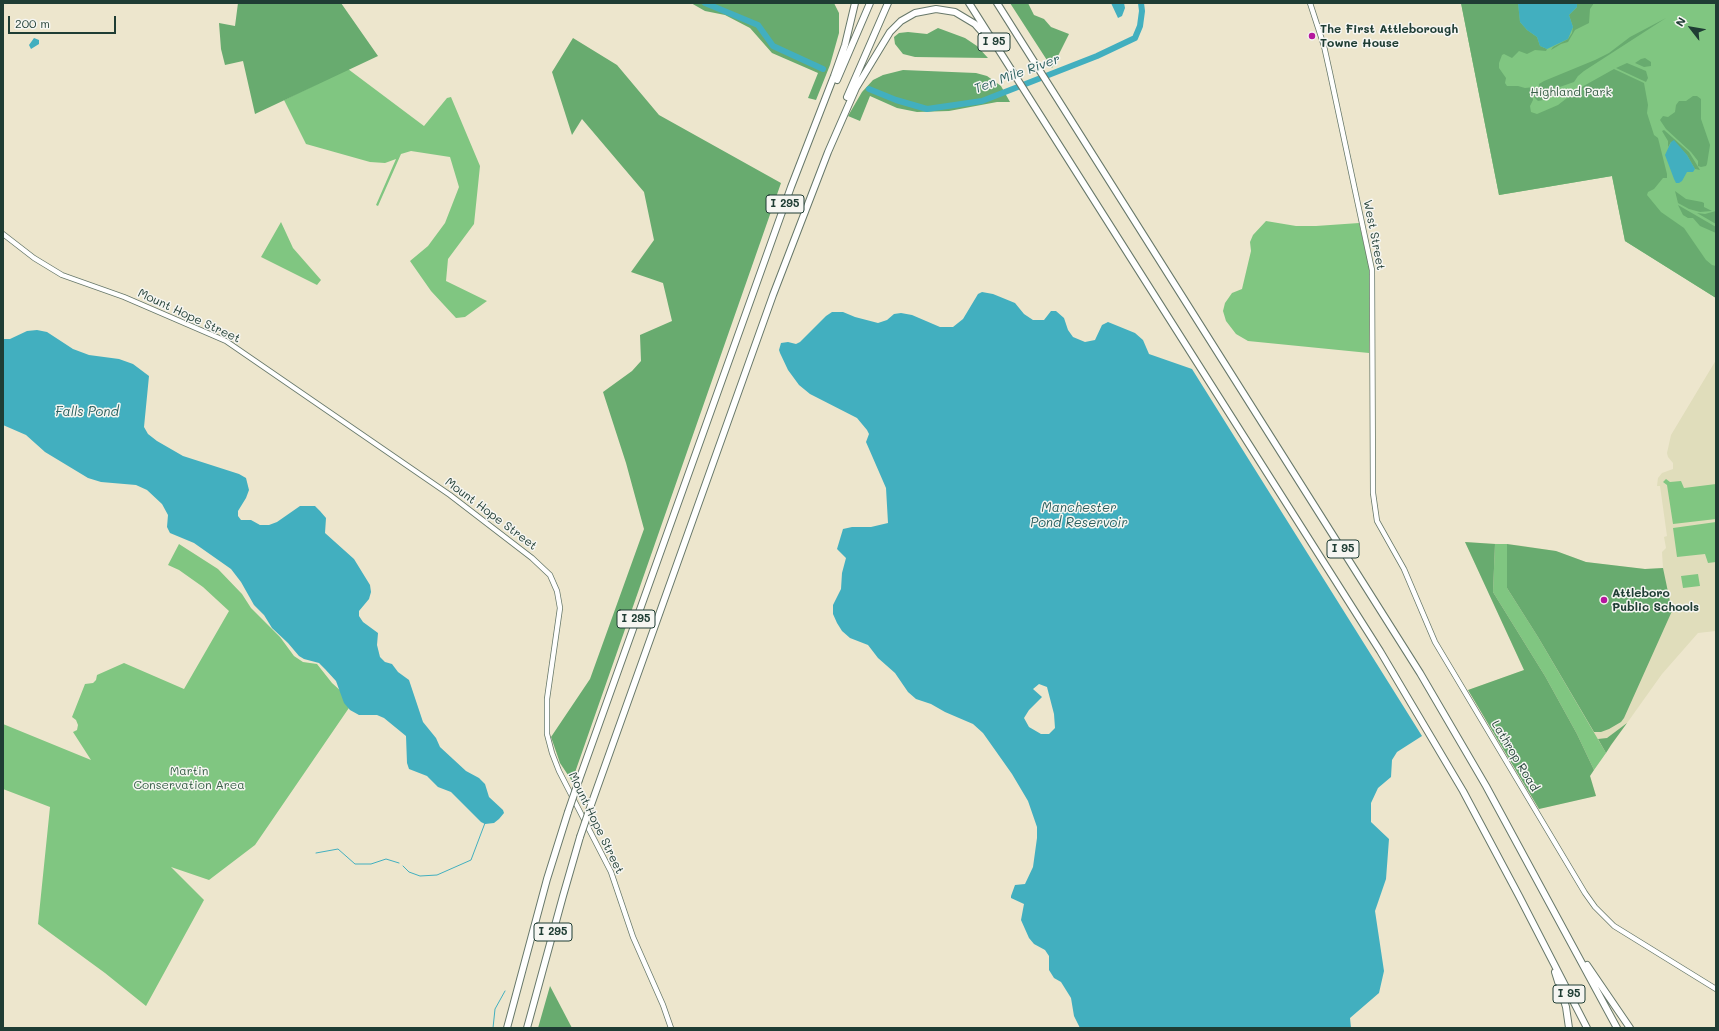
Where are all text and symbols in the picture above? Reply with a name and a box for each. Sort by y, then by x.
scale bar [10,8,118,34]
north arrow [1671,8,1711,48]
text: N [1672,14,1689,29]
text: 200 m [15,15,50,31]
place label: The First Attleborough Towne House [1320,22,1458,50]
marker: The First Attleborough Towne House [1307,31,1317,41]
road number: I 95 [978,33,1010,51]
water label: Ten Mile River [972,51,1062,97]
park label: Highland Park [1530,85,1612,99]
road number: I 295 [766,195,804,213]
street label: West Street [1360,199,1388,271]
street label: Mount Hope Street [135,286,243,346]
water label: Falls Pond [55,404,119,420]
street label: Mount Hope Street [442,475,540,553]
water label: Manchester Pond Reservoir [1030,500,1128,531]
road number: I 95 [1327,540,1359,558]
place label: Attleboro Public Schools [1612,586,1699,614]
marker: Attleboro Public Schools [1599,595,1609,605]
road number: I 295 [617,610,655,628]
street label: Lathrop Road [1488,718,1542,794]
park label: Martin Conservation Area [133,764,245,792]
street label: Mount Hope Street [565,770,627,876]
road number: I 295 [534,923,572,941]
road number: I 95 [1553,985,1585,1003]

